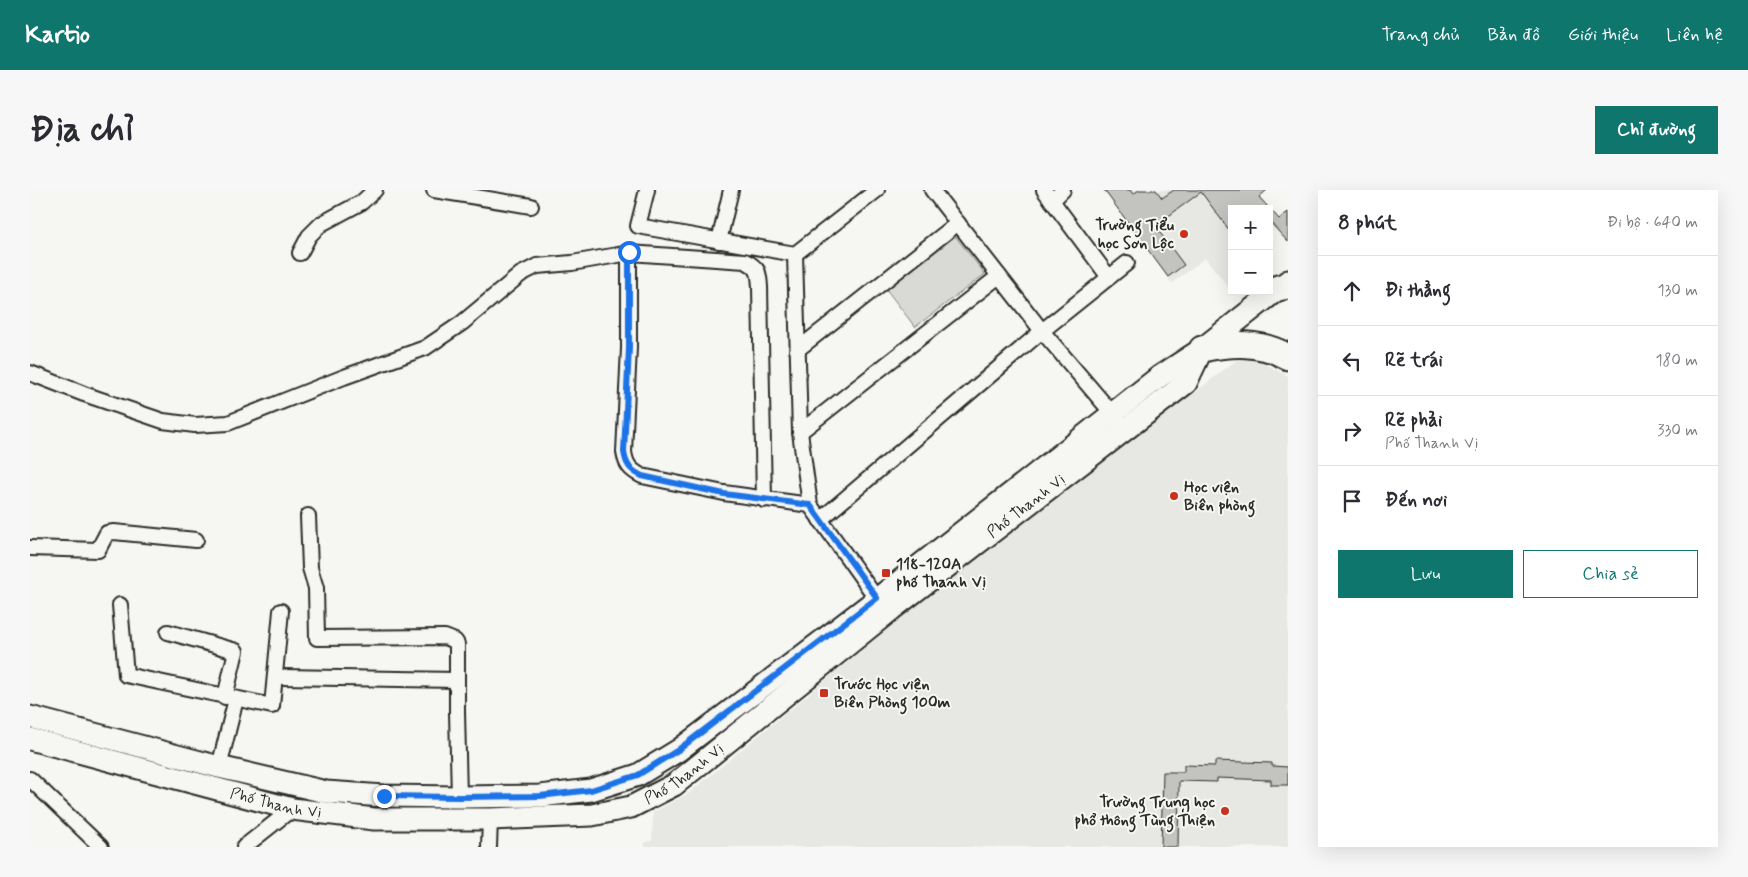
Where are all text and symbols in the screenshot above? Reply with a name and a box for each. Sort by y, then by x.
text: Kartio [25,20,90,51]
text: Trang chủ [1382,23,1460,47]
text: Bản đồ [1488,23,1540,47]
text: Giới thiệu [1568,23,1638,47]
text: Liên hệ [1666,23,1723,47]
button: Chỉ đường [1595,106,1718,154]
text: Địa chỉ [30,107,134,153]
map controls [1228,205,1273,295]
button: + [1228,205,1273,250]
text: 8 phút [1338,209,1397,237]
text: Đi bộ · 640 m [1607,212,1698,233]
place label: Trường Tiểu học Sơn Lộc [1095,215,1175,254]
marker: Trường Tiểu học Sơn Lộc [1178,228,1190,240]
route start [618,241,641,264]
button: − [1228,250,1273,295]
icon: ahead [1338,277,1366,305]
text: Đi thẳng [1385,278,1451,303]
text: 130 m [1657,280,1698,301]
icon: left [1338,347,1366,375]
text: Rẽ trái [1385,348,1443,373]
text: 180 m [1655,350,1698,371]
text: Rẽ phải [1385,408,1442,433]
icon: right [1338,417,1366,445]
text: 330 m [1657,420,1698,441]
text: Phố Thanh Vị [1385,433,1478,454]
street label: Phố Thanh Vị [983,469,1069,543]
place label: Học viện Biên phòng [1184,477,1255,518]
icon: arrive [1338,487,1366,515]
text: Đến nơi [1385,488,1447,513]
marker: Học viện Biên phòng [1168,490,1180,502]
button: Lưu [1338,550,1513,598]
button: Chia sẻ [1523,550,1698,598]
place label: 118-120A phố Thanh Vị [896,554,986,593]
marker: 118-120A phố Thanh Vị [880,567,892,579]
place label: Trước Học viện Biên Phòng 100m [834,674,951,715]
marker: Trước Học viện Biên Phòng 100m [818,687,830,699]
street label: Phố Thanh Vị [640,739,728,809]
street label: Phố Thanh Vị [228,782,322,823]
route end [373,785,396,808]
place label: Trường Trung học phổ thông Tùng Thiện [1074,792,1215,833]
marker: Trường Trung học phổ thông Tùng Thiện [1219,805,1231,817]

